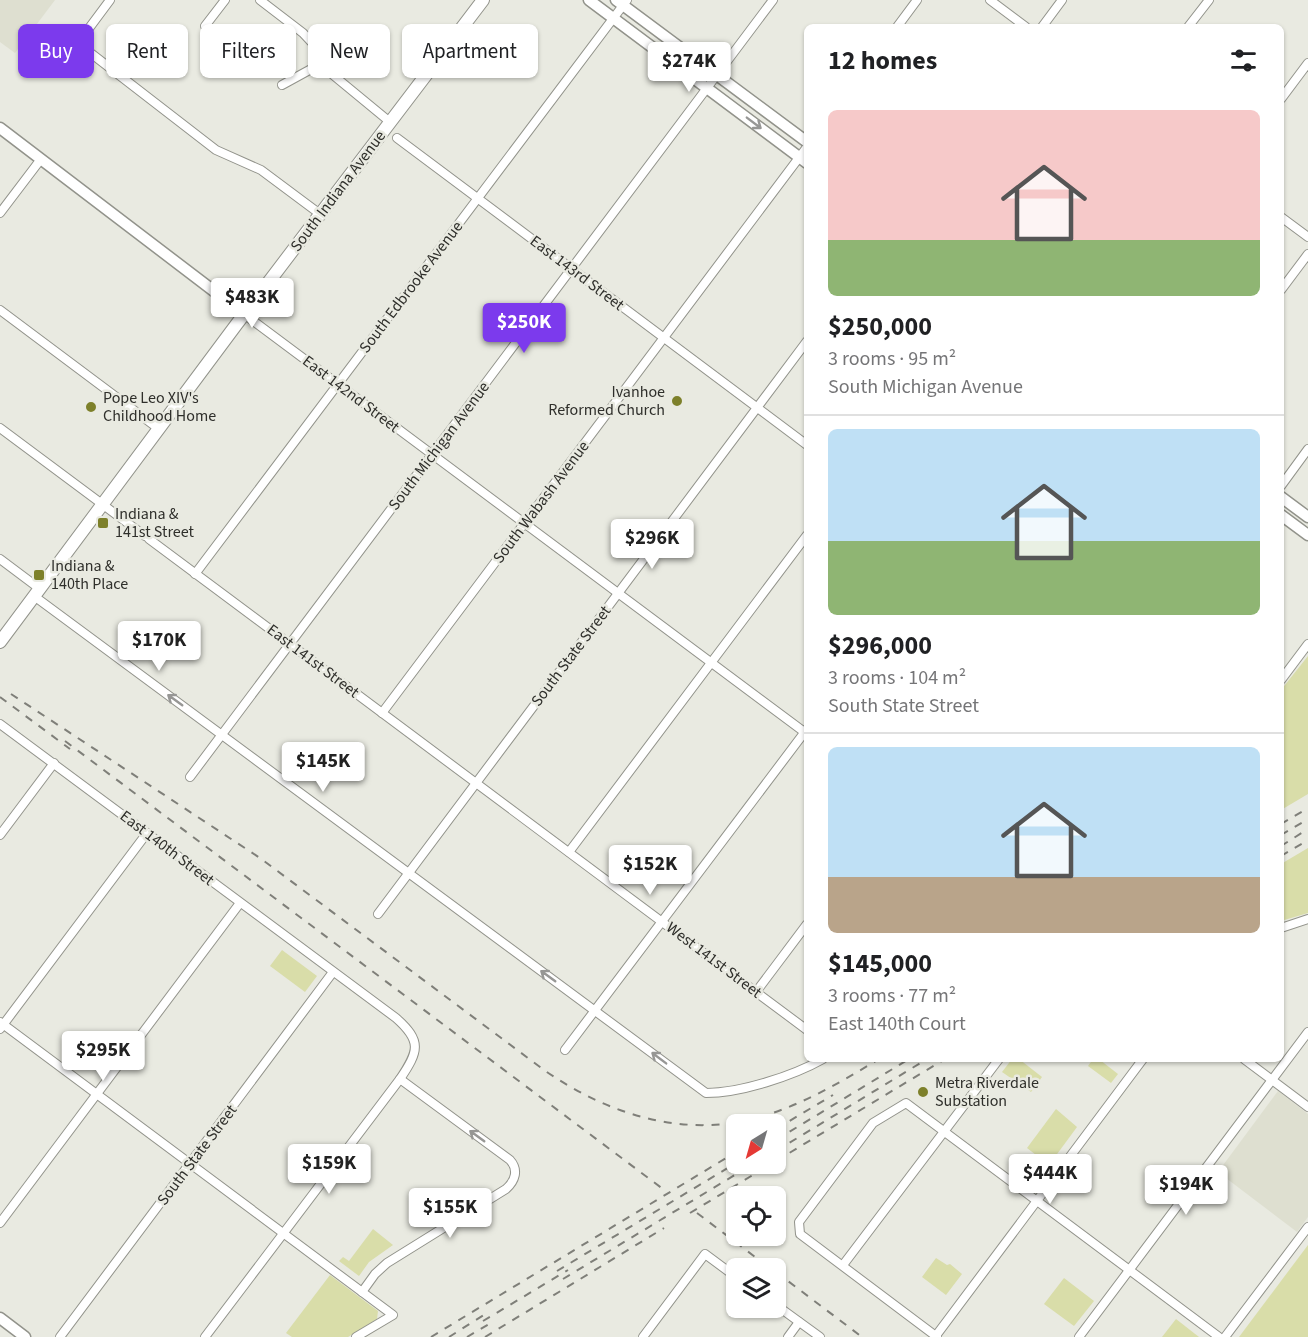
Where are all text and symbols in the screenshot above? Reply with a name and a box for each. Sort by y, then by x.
chip: Buy [18,24,94,78]
chip: Rent [106,24,188,78]
chip: Filters [200,24,296,78]
chip: New [308,24,390,78]
chip: Apartment [402,24,538,78]
pin: $274K [647,42,731,93]
text: 12 homes [828,42,937,79]
icon: filters [1227,44,1260,77]
text: $274K [662,47,716,75]
one-way arrow [745,117,761,129]
street label: South Indiana Avenue [285,126,391,256]
icon: home [990,149,1098,257]
street label: South Edbrooke Avenue [354,216,468,358]
street label: East 143rd Street [525,230,629,316]
pin: $483K [210,278,294,329]
text: $483K [225,283,279,311]
pin: $250K [482,303,566,354]
text: $250K [497,308,551,336]
text: $250,000 [828,308,932,345]
text: 3 rooms · 95 m² [828,345,956,373]
street label: East 142nd Street [298,350,405,438]
text: South Michigan Avenue [828,373,1023,401]
street label: South Michigan Avenue [383,377,495,515]
place label: Ivanhoe Reformed Church [548,381,665,421]
place label: Pope Leo XIV's Childhood Home [103,387,216,427]
marker: Ivanhoe Reformed Church [670,394,684,408]
marker: Pope Leo XIV's Childhood Home [84,400,98,414]
street label: South Wabash Avenue [488,436,594,568]
icon: home [990,468,1098,576]
place label: Indiana & 141st Street [115,503,195,543]
marker: Indiana & 141st Street [96,516,110,530]
pin: $296K [610,519,694,570]
text: $296K [625,524,679,552]
place label: Indiana & 140th Place [51,555,128,595]
marker: Indiana & 140th Place [32,568,46,582]
street label: South State Street [526,601,616,711]
street label: East 141st Street [262,619,364,703]
pin: $170K [117,621,201,672]
text: $170K [132,626,186,654]
text: $296,000 [828,627,932,664]
text: 3 rooms · 104 m² [828,664,966,692]
text: South State Street [828,692,979,720]
one-way arrow [167,694,183,706]
pin: $145K [281,742,365,793]
text: $145K [296,747,350,775]
icon: home [990,786,1098,894]
street label: East 140th Street [115,805,219,891]
pin: $152K [608,845,692,896]
text: $152K [623,850,677,878]
street label: West 141st Street [662,917,767,1004]
text: $145,000 [828,945,932,982]
one-way arrow [541,970,557,982]
text: 3 rooms · 77 m² [828,982,956,1010]
text: East 140th Court [828,1010,966,1038]
pin: $295K [61,1031,145,1082]
text: $295K [76,1036,130,1064]
one-way arrow [652,1052,668,1064]
place label: Metra Riverdale Substation [935,1072,1039,1112]
marker: Metra Riverdale Substation [916,1085,930,1099]
street label: South State Street [152,1100,242,1210]
north arrow [726,1114,786,1174]
map controls [726,1114,786,1318]
one-way arrow [470,1129,486,1142]
pin: $159K [287,1144,371,1195]
text: $159K [302,1149,356,1177]
pin: $444K [1008,1154,1092,1205]
text: $444K [1023,1159,1077,1187]
pin: $194K [1144,1165,1228,1216]
text: $194K [1159,1170,1213,1198]
button: locate [726,1186,786,1246]
pin: $155K [408,1188,492,1239]
text: $155K [423,1193,477,1221]
button: layers [726,1258,786,1318]

